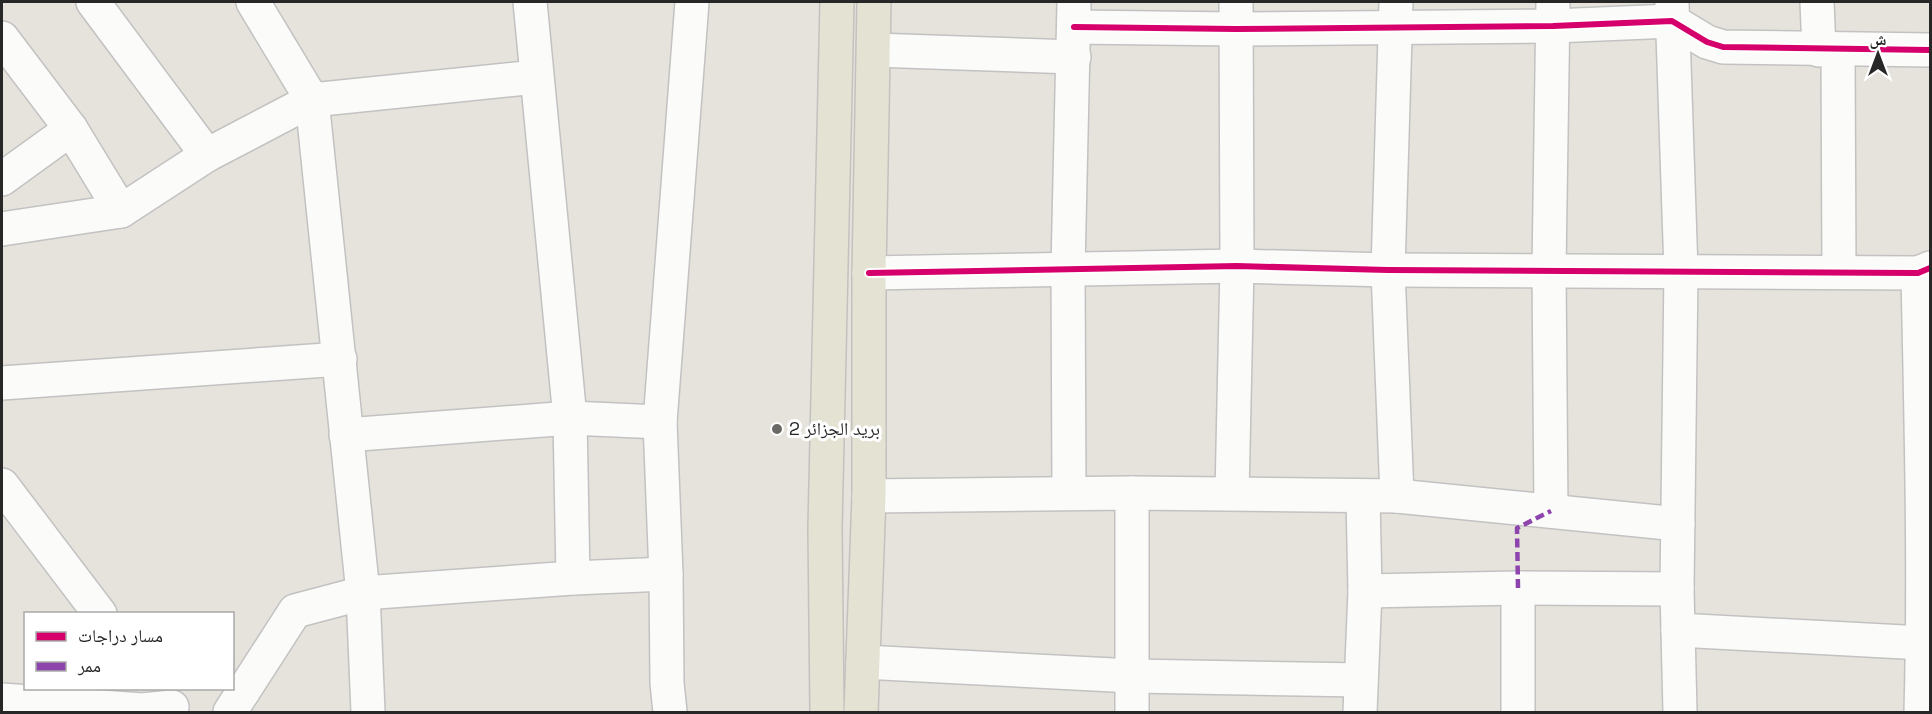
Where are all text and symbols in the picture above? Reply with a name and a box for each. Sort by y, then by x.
north arrow [1848,24,1908,84]
text: ش [1870,29,1887,50]
place label: بريد الجزائر 2 [789,417,880,440]
marker: بريد الجزائر 2 [770,422,784,436]
legend [24,612,234,690]
text: مسار دراجات [78,624,163,647]
text: ممر [77,654,101,677]

